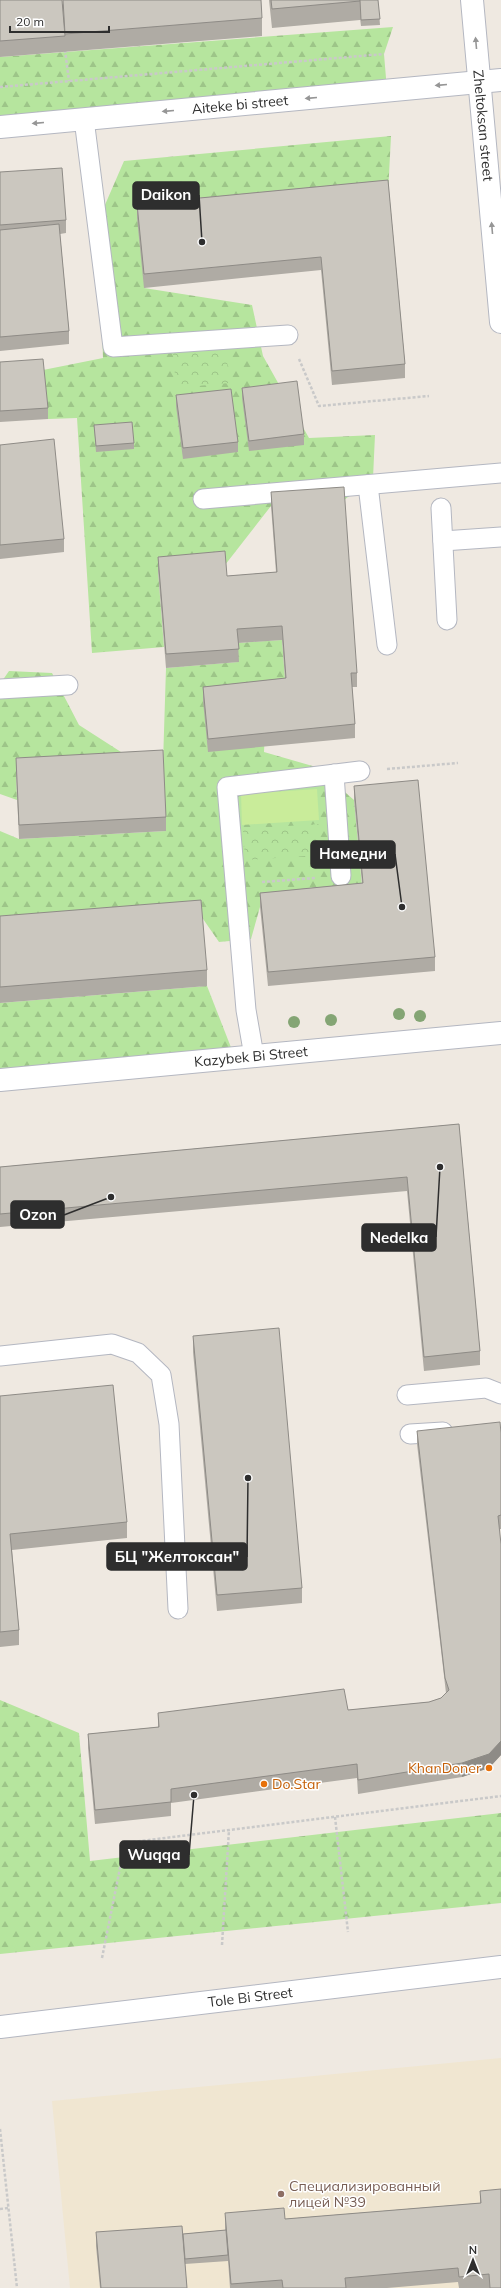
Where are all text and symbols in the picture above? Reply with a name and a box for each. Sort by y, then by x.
scale bar [10,8,109,34]
text: 20 m [16,14,44,29]
one-way arrow [472,37,479,49]
street label: Zheltoksan street [469,69,497,182]
one-way arrow [434,82,447,89]
street label: Aiteke bi street [191,91,289,118]
one-way arrow [305,94,317,101]
one-way arrow [162,108,174,114]
one-way arrow [32,120,44,127]
callout: Daikon [133,182,199,209]
text: Daikon [141,185,191,204]
one-way arrow [489,222,496,234]
callout: Намедни [311,841,395,868]
text: Намедни [319,844,387,863]
street label: Kazybek Bi Street [193,1042,309,1071]
callout: Ozon [11,1201,64,1228]
text: Ozon [19,1205,57,1224]
callout: Nedelka [362,1224,436,1251]
text: Nedelka [370,1228,428,1247]
callout: БЦ "Желтоксан" [107,1543,247,1570]
text: БЦ "Желтоксан" [115,1547,239,1566]
place label: KhanDoner [408,1759,482,1777]
marker: KhanDoner [484,1763,494,1773]
place label: Do.Star [272,1775,321,1793]
marker: Do.Star [259,1779,269,1789]
callout: Wuqqa [120,1841,189,1868]
text: Wuqqa [128,1845,180,1864]
street label: Tole Bi Street [207,1983,294,2011]
place label: Специализированный лицей №39 [289,2177,441,2211]
marker: Специализированный лицей №39 [276,2189,286,2199]
north arrow [453,2240,493,2280]
text: N [469,2243,477,2257]

